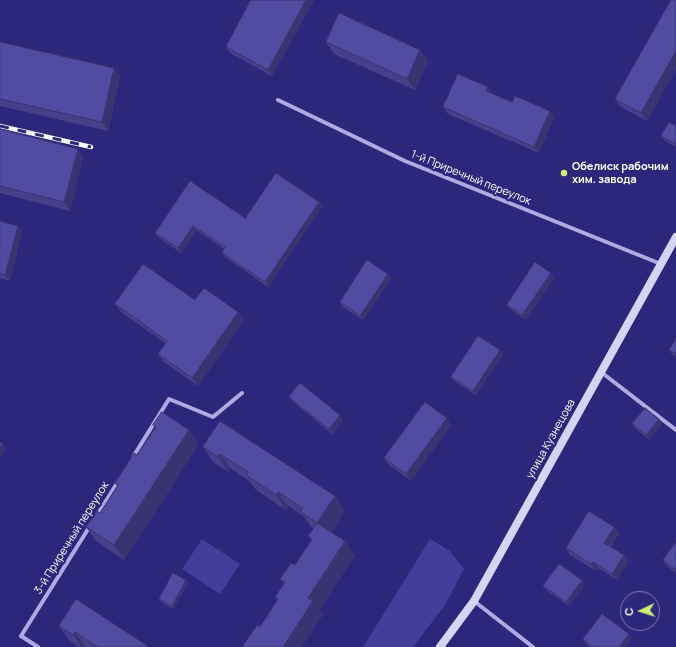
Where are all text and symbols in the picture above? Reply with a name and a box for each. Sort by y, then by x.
street label: 1-й Приречный переулок [409,148,533,208]
place label: Обелиск рабочим хим. завода [572,160,669,186]
marker: Обелиск рабочим хим. завода [559,168,569,178]
street label: улица Кузнецова [524,397,578,481]
street label: 3-й Приречный переулок [32,479,112,597]
north arrow [620,591,660,631]
text: С [621,607,636,616]

